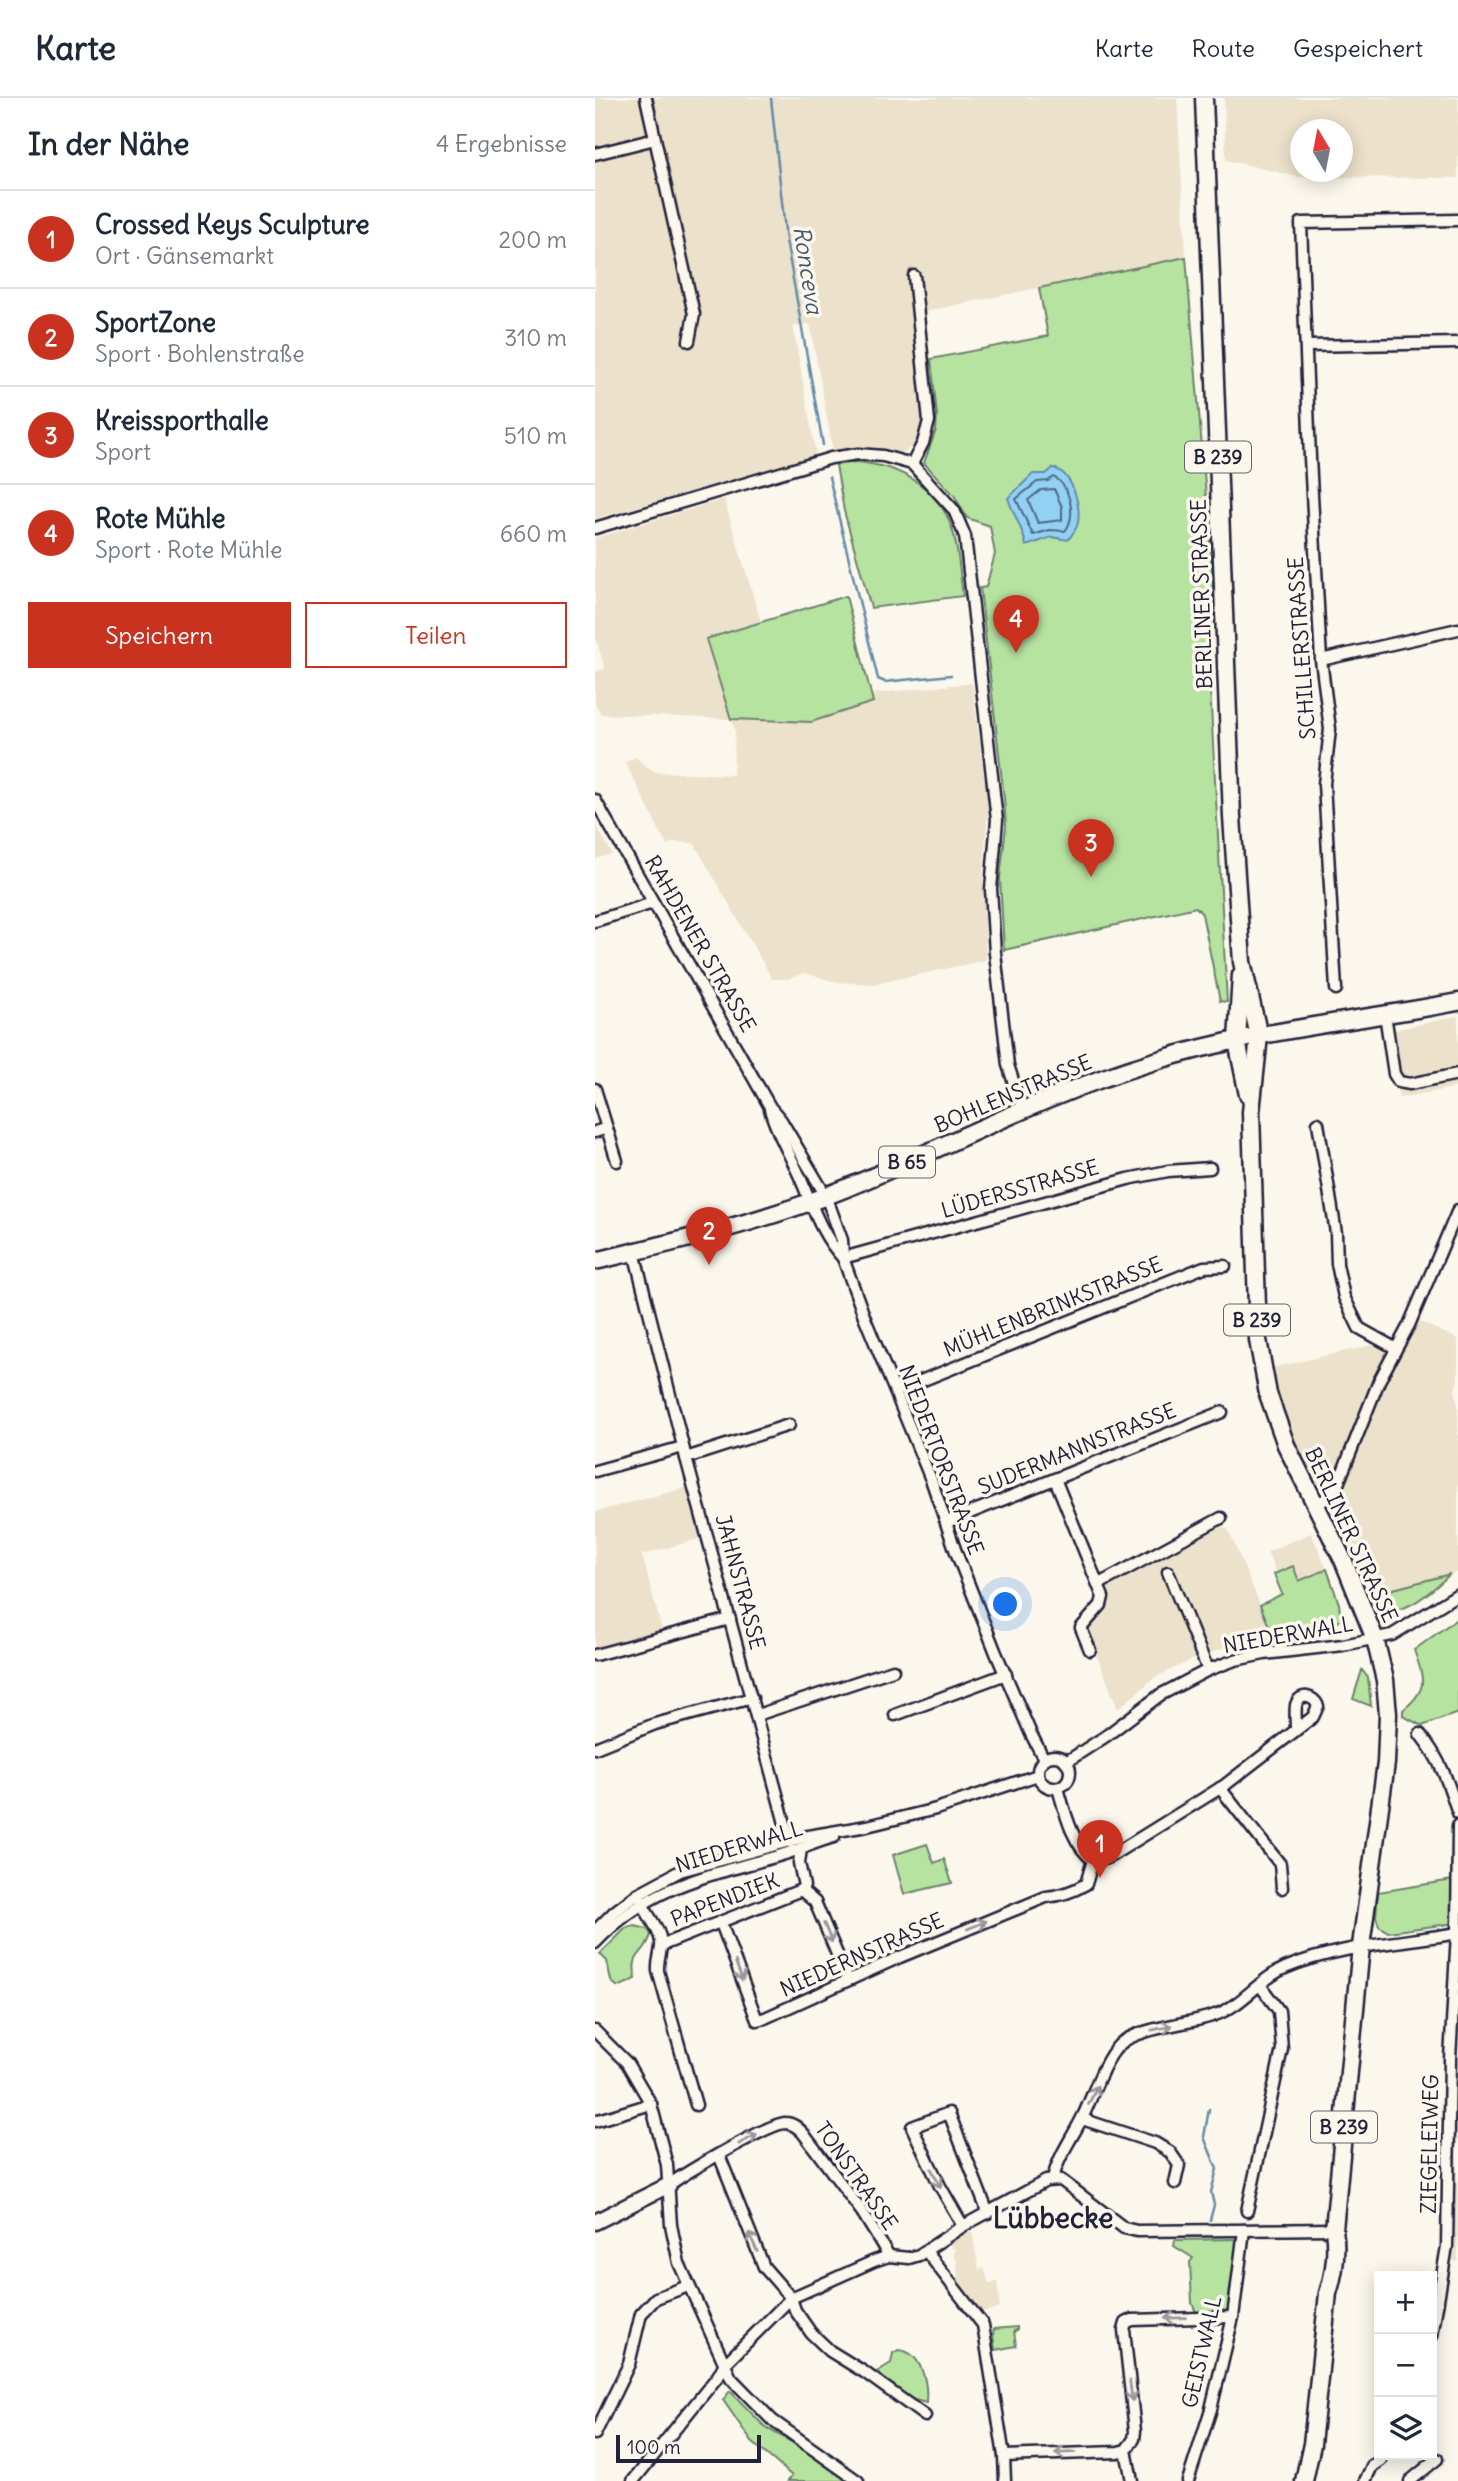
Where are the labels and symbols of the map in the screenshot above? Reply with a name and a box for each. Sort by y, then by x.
north arrow [1290,119,1353,182]
water label: Ronceva [787,224,830,318]
road number: B 239 [1185,442,1251,472]
street label: BERLINER STRASSE [1185,498,1218,690]
street label: SCHILLERSTRASSE [1282,556,1321,740]
pin: 4 [993,595,1039,653]
pin: 3 [1068,819,1114,877]
street label: RAHDENER STRASSE [639,851,762,1037]
street label: BOHLENSTRASSE [930,1048,1096,1139]
road number: B 65 [879,1146,935,1178]
street label: LÜDERSSTRASSE [938,1153,1102,1224]
pin: 2 [686,1207,732,1265]
street label: MÜHLENBRINKSTRASSE [939,1250,1166,1363]
road number: B 239 [1224,1304,1290,1336]
street label: NIEDERTORSTRASSE [893,1361,990,1559]
street label: SUDERMANNSTRASSE [974,1396,1180,1501]
street label: BERLINER STRASSE [1299,1443,1404,1627]
street label: JAHNSTRASSE [709,1511,772,1653]
your location [988,1587,1022,1621]
street label: NIEDERWALL [1221,1610,1355,1659]
street label: NIEDERWALL [672,1814,806,1879]
pin: 1 [1077,1820,1123,1878]
street label: PAPENDIEK [667,1867,783,1933]
street label: NIEDERNSTRASSE [776,1906,948,2003]
one-way arrow [966,1918,988,1931]
one-way arrow [822,1921,835,1943]
one-way arrow [734,1960,746,1981]
one-way arrow [1150,2021,1173,2035]
street label: ZIEGELEIWEG [1415,2074,1444,2214]
one-way arrow [1087,2085,1100,2106]
road number: B 239 [1311,2111,1377,2142]
street label: TONSTRASSE [809,2116,904,2235]
one-way arrow [738,2132,758,2146]
one-way arrow [929,2167,943,2187]
district label: Lübbecke [993,2200,1113,2236]
one-way arrow [746,2232,759,2254]
street label: GEISTWALL [1176,2293,1228,2411]
one-way arrow [1164,2312,1187,2325]
one-way arrow [1125,2380,1138,2402]
scale bar [616,2432,761,2464]
one-way arrow [1054,2447,1077,2460]

